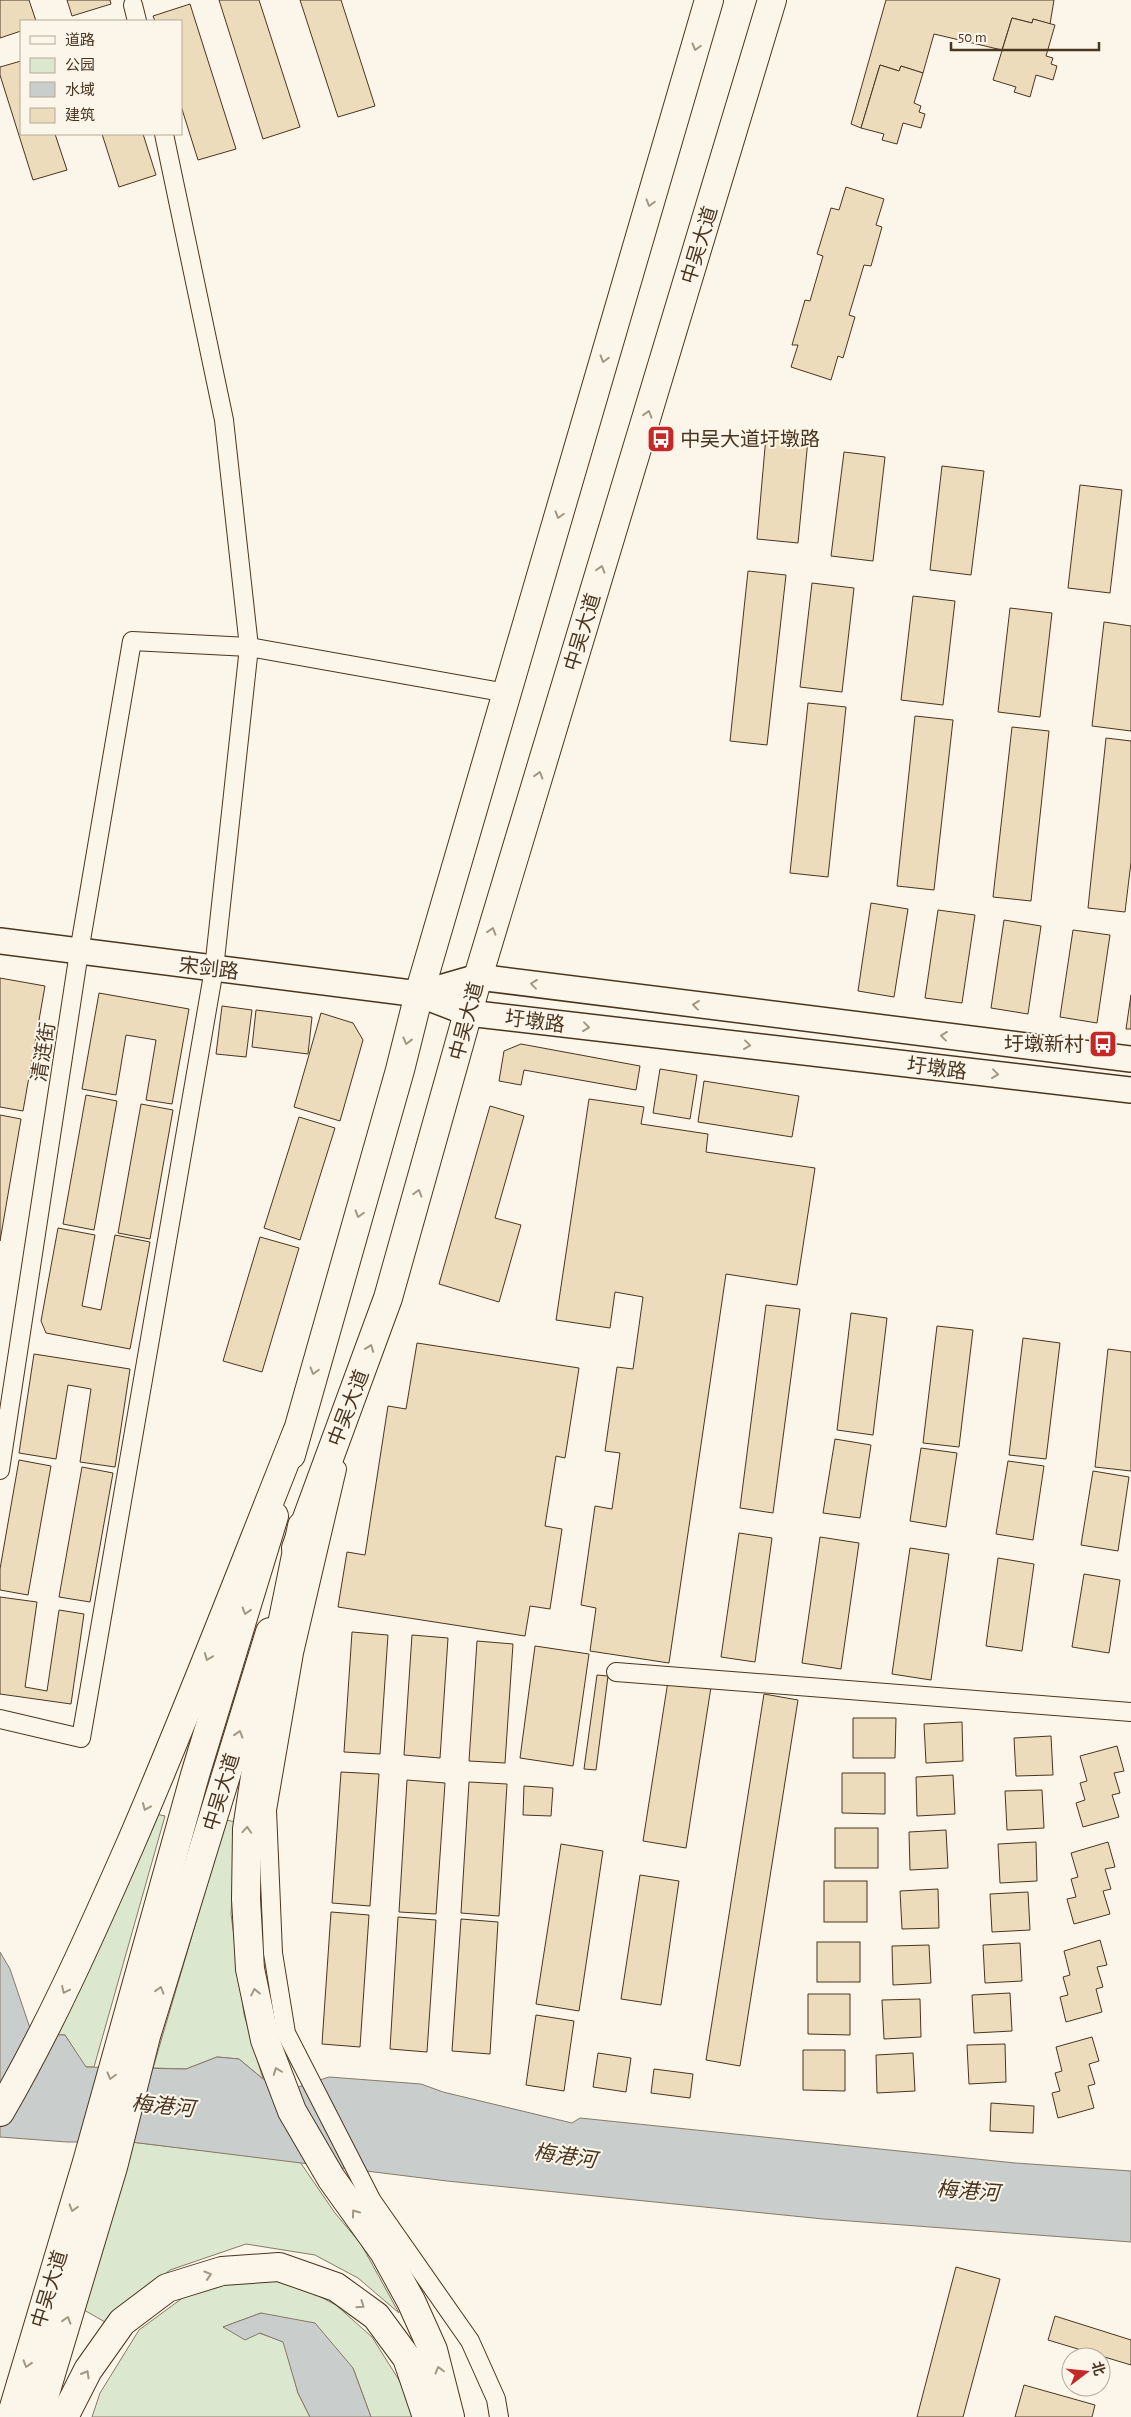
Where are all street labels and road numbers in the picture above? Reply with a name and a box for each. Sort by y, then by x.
street label: 中吴大道 [678,204,721,286]
street label: 中吴大道 [561,591,604,673]
street label: 宋剑路 [178,953,240,983]
street label: 中吴大道 [446,980,487,1062]
street label: 圩墩路 [504,1007,566,1036]
street label: 清涟街 [28,1021,59,1083]
street label: 圩墩路 [906,1054,968,1083]
street label: 中吴大道 [324,1367,373,1449]
street label: 中吴大道 [200,1751,243,1833]
street label: 中吴大道 [28,2248,71,2330]

